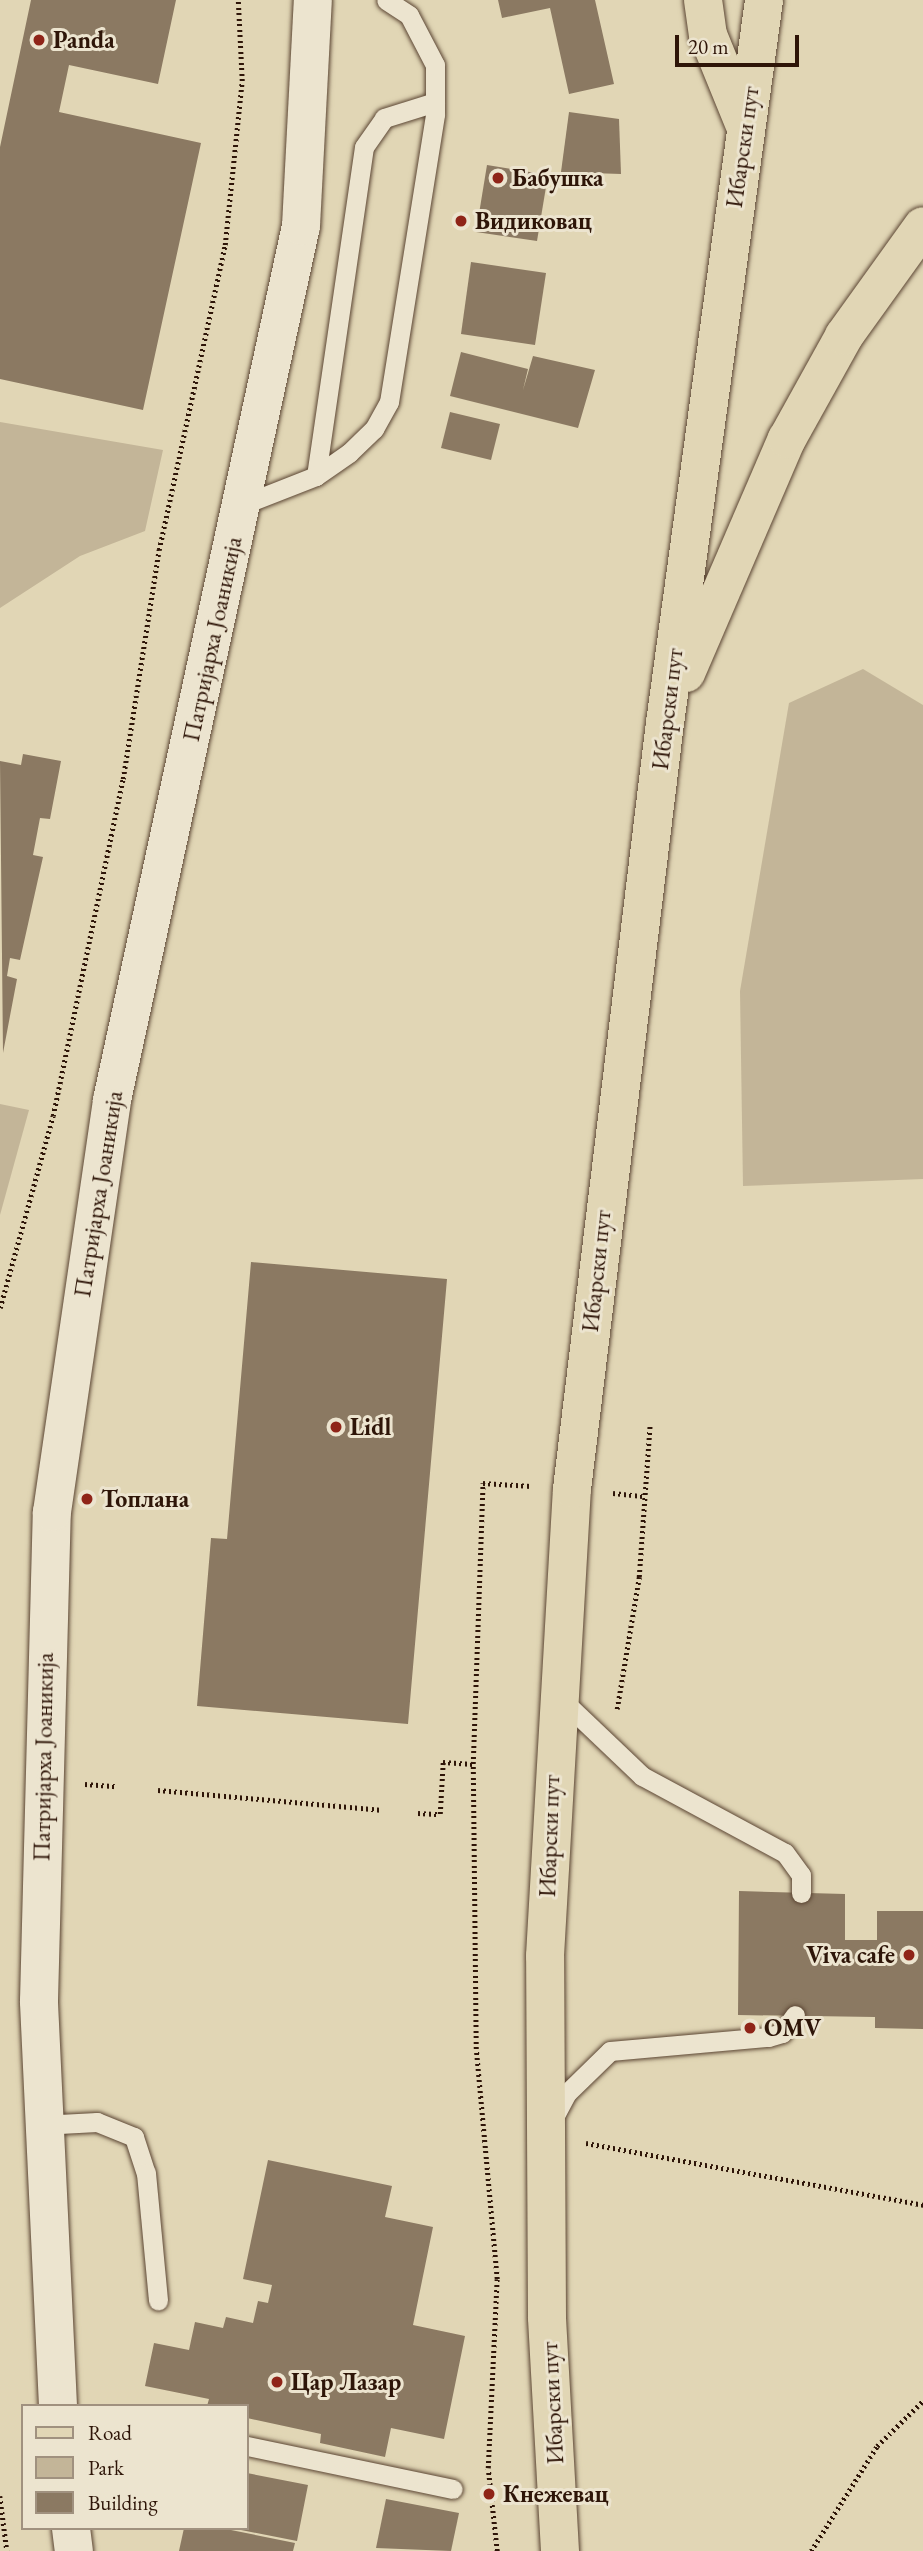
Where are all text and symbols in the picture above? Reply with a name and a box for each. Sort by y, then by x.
scale bar [678,21,802,65]
place label: Panda [53,26,115,54]
marker: Panda [31,32,47,48]
text: 20 m [688,33,729,60]
street label: Ибарски пут [719,84,765,210]
place label: Бабушка [512,164,604,192]
marker: Бабушка [490,170,506,186]
place label: Видиковац [475,207,592,235]
marker: Видиковац [453,213,469,229]
street label: Патријарха Јоаникија [176,534,248,744]
street label: Ибарски пут [645,646,689,772]
street label: Патријарха Јоаникија [67,1089,129,1299]
street label: Ибарски пут [575,1209,617,1333]
place label: Lidl [350,1413,391,1441]
marker: Lidl [328,1419,344,1435]
place label: Топлана [101,1485,189,1513]
marker: Топлана [79,1491,95,1507]
street label: Патријарха Јоаникија [27,1652,59,1862]
street label: Ибарски пут [532,1774,566,1898]
place label: Viva cafe [806,1941,895,1969]
marker: Viva cafe [901,1947,917,1963]
place label: OMV [764,2014,821,2042]
marker: OMV [742,2020,758,2036]
street label: Ибарски пут [534,2341,570,2465]
place label: Цар Лазар [291,2368,401,2396]
marker: Цар Лазар [269,2374,285,2390]
legend [21,2404,248,2530]
text: Road [88,2419,132,2446]
text: Park [88,2454,124,2481]
place label: Кнежевац [503,2480,609,2508]
marker: Кнежевац [481,2486,497,2502]
text: Building [88,2489,158,2516]

